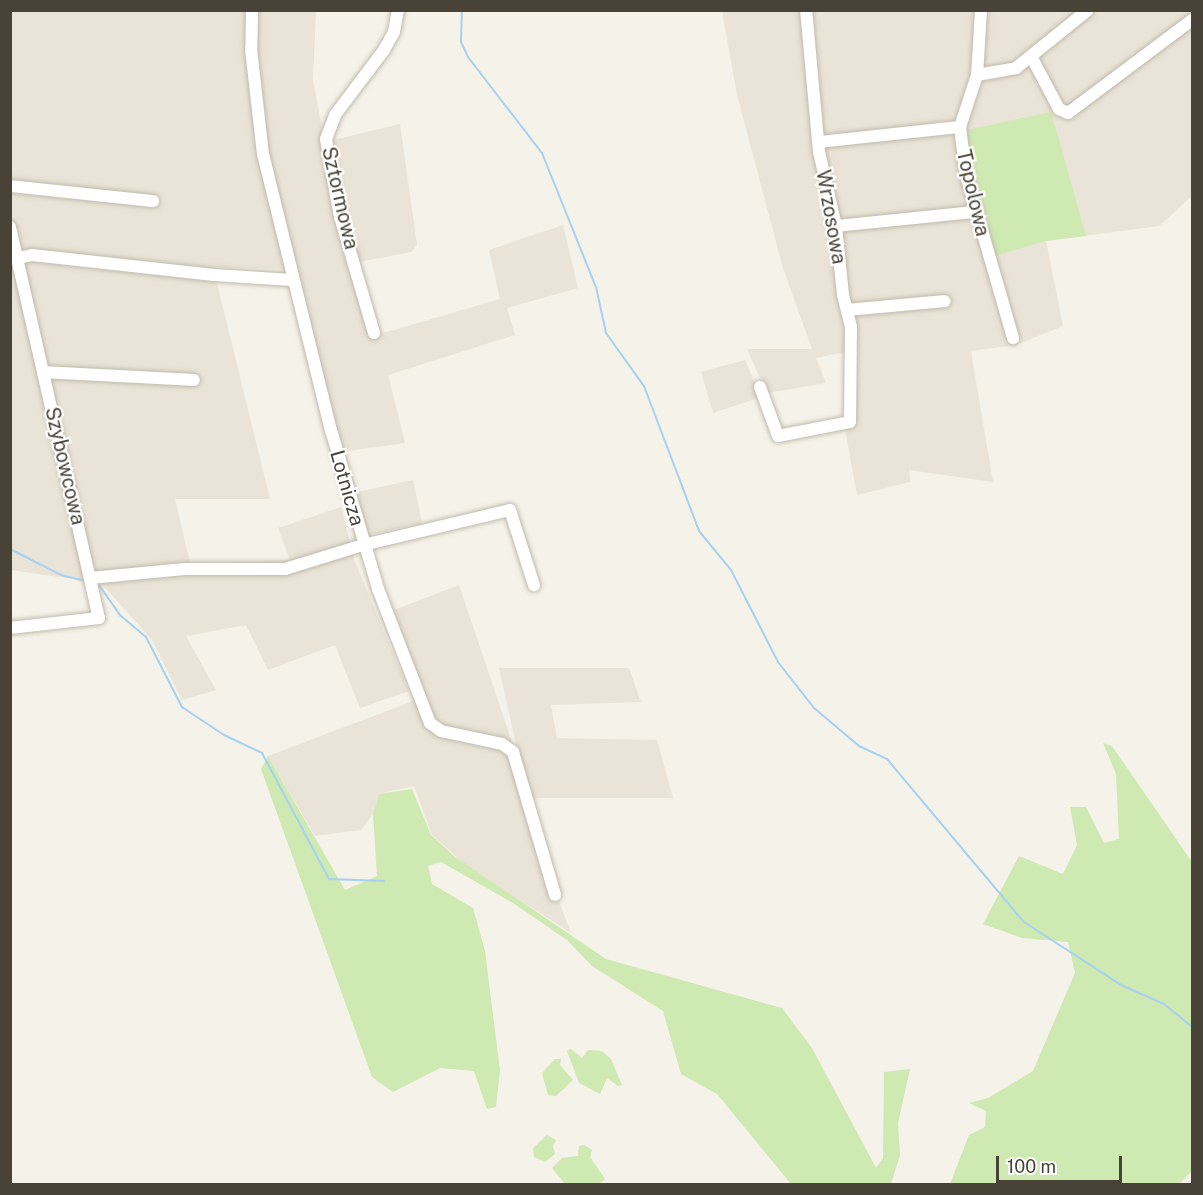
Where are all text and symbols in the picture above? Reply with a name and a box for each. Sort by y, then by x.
street label: Sztormowa [317,144,363,252]
street label: Topolowa [951,147,995,239]
street label: Wrzosowa [811,168,851,266]
street label: Szybowcowa [40,405,90,527]
street label: Lotnicza [325,447,369,529]
scale bar [999,1144,1125,1182]
text: 100 m [1007,1156,1056,1177]

